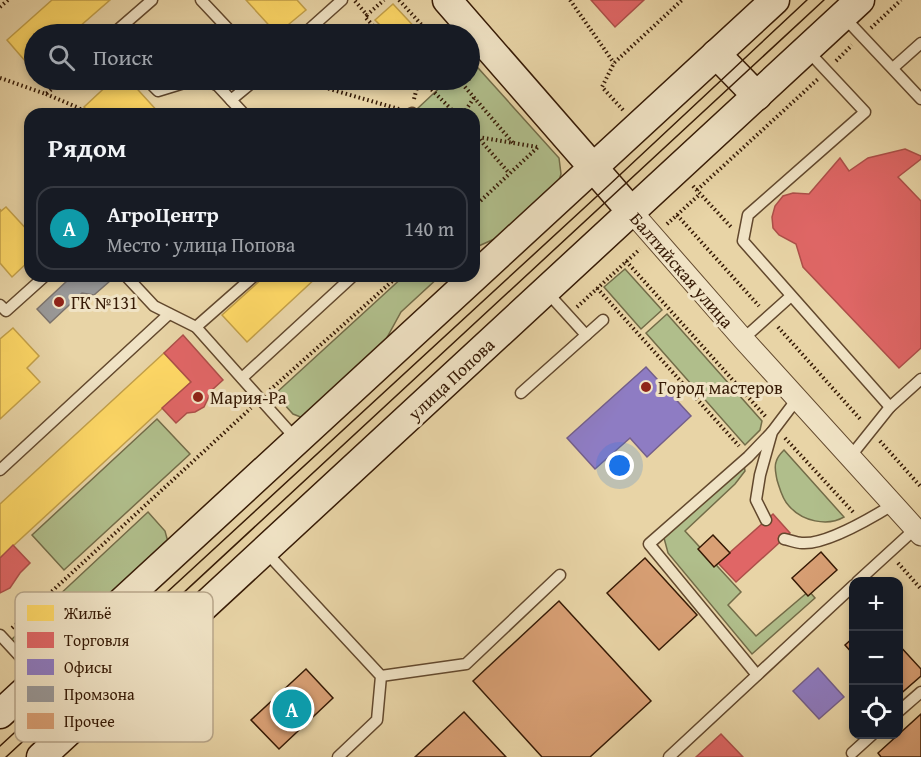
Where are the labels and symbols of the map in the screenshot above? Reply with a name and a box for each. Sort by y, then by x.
street label: Балтийская улица [624,206,740,334]
place label: ГК №131 [71,289,138,316]
marker: ГК №131 [52,295,66,309]
street label: улица Попова [401,331,501,427]
place label: Город мастеров [658,374,783,401]
marker: Город мастеров [639,380,653,394]
place label: Мария-Ра [210,384,287,411]
marker: Мария-Ра [191,390,205,404]
your location [605,451,634,480]
legend [15,592,213,742]
text: Жильё [63,601,112,625]
text: Торговля [64,628,129,652]
text: Офисы [64,655,112,679]
text: Промзона [64,682,135,706]
pin: A [272,686,312,732]
text: Прочее [64,709,115,733]

